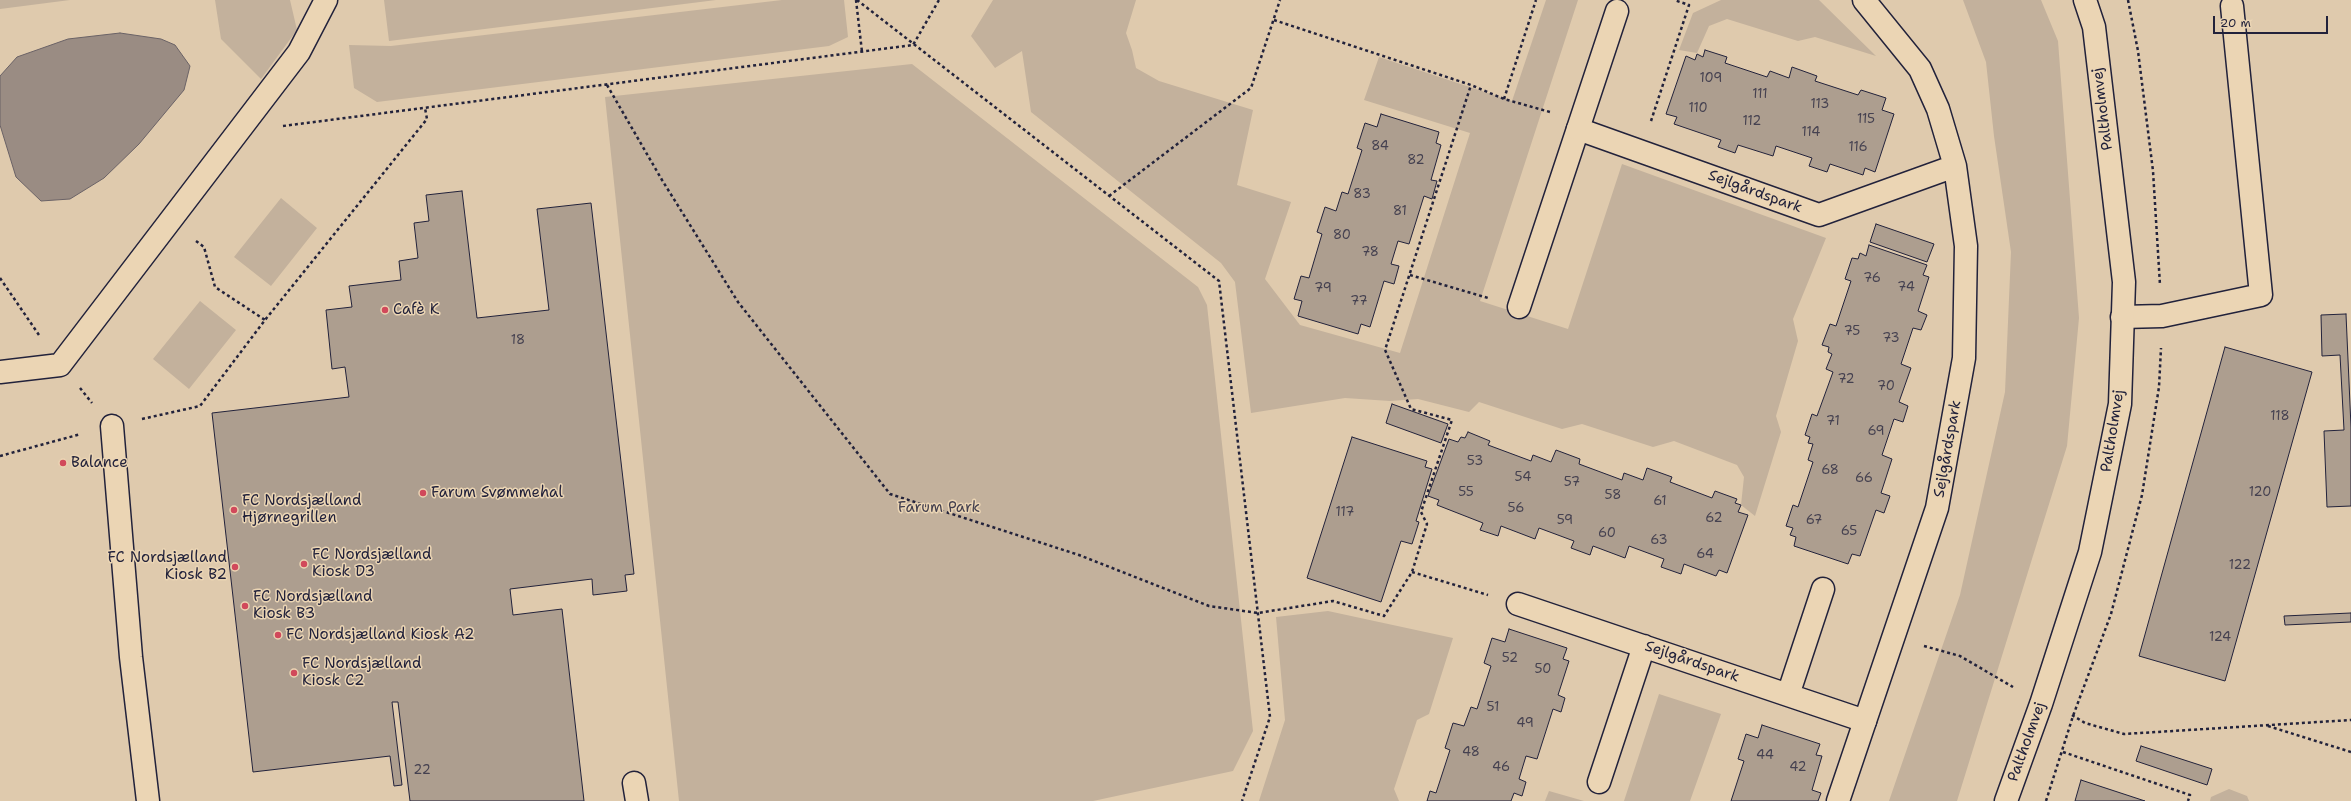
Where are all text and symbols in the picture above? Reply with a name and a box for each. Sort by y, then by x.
scale bar [2215,8,2330,34]
text: 20 m [2220,15,2251,31]
street label: Paltholmvej [2089,67,2117,151]
house number: 109 [1700,71,1722,87]
house number: 111 [1752,87,1768,103]
house number: 113 [1811,97,1829,113]
house number: 110 [1688,101,1708,117]
house number: 115 [1857,112,1875,128]
house number: 112 [1743,114,1761,130]
house number: 114 [1802,125,1820,141]
house number: 84 [1371,139,1389,155]
house number: 116 [1848,140,1868,156]
house number: 82 [1407,153,1425,169]
street label: Sejlgårdspark [1706,167,1804,217]
house number: 83 [1353,187,1371,203]
house number: 81 [1393,204,1407,220]
house number: 80 [1333,228,1351,244]
house number: 78 [1361,245,1379,261]
house number: 76 [1863,271,1881,287]
house number: 74 [1897,280,1915,296]
house number: 79 [1314,281,1332,297]
house number: 77 [1350,294,1368,310]
place label: Cafè K [393,301,439,319]
marker: Cafè K [380,305,390,315]
house number: 75 [1844,324,1860,340]
house number: 73 [1882,331,1900,347]
house number: 18 [511,333,525,349]
house number: 72 [1837,372,1855,388]
house number: 70 [1877,379,1895,395]
street label: Paltholmvej [2098,388,2128,474]
street label: Sejlgårdspark [1931,399,1965,499]
house number: 118 [2270,409,2290,425]
house number: 71 [1826,414,1840,430]
house number: 69 [1867,424,1885,440]
place label: Balance [71,454,128,472]
house number: 53 [1467,454,1483,470]
marker: Balance [58,458,68,468]
house number: 68 [1821,463,1839,479]
house number: 54 [1515,470,1531,486]
house number: 66 [1855,471,1873,487]
house number: 57 [1564,475,1580,491]
place label: Farum Svømmehal [431,484,563,502]
house number: 55 [1458,485,1474,501]
house number: 120 [2249,485,2271,501]
marker: Farum Svømmehal [418,488,428,498]
house number: 58 [1605,488,1621,504]
place label: FC Nordsjælland Hjørnegrillen [242,492,361,527]
house number: 61 [1653,494,1667,510]
park label: Farum Park [898,499,980,517]
house number: 56 [1508,501,1524,517]
marker: FC Nordsjælland Hjørnegrillen [229,505,239,515]
house number: 117 [1336,505,1354,521]
house number: 62 [1705,511,1723,527]
house number: 59 [1557,513,1573,529]
house number: 67 [1806,513,1822,529]
house number: 65 [1841,524,1857,540]
house number: 60 [1598,526,1616,542]
house number: 63 [1650,533,1668,549]
place label: FC Nordsjælland Kiosk D3 [312,546,431,581]
house number: 64 [1696,547,1714,563]
place label: FC Nordsjælland Kiosk B2 [108,549,227,584]
house number: 122 [2229,558,2251,574]
marker: FC Nordsjælland Kiosk D3 [299,559,309,569]
marker: FC Nordsjælland Kiosk B2 [230,562,240,572]
place label: FC Nordsjælland Kiosk B3 [253,588,372,623]
marker: FC Nordsjælland Kiosk B3 [240,601,250,611]
place label: FC Nordsjælland Kiosk A2 [286,626,475,644]
marker: FC Nordsjælland Kiosk A2 [273,630,283,640]
house number: 124 [2209,630,2231,646]
street label: Sejlgårdspark [1642,637,1742,687]
house number: 52 [1502,651,1518,667]
place label: FC Nordsjælland Kiosk C2 [302,655,421,690]
house number: 50 [1535,662,1551,678]
marker: FC Nordsjælland Kiosk C2 [289,668,299,678]
house number: 51 [1487,700,1499,716]
street label: Paltholmvej [2004,700,2050,784]
house number: 49 [1516,716,1534,732]
house number: 48 [1462,745,1480,761]
house number: 44 [1756,748,1774,764]
house number: 46 [1492,760,1510,776]
house number: 42 [1789,760,1807,776]
house number: 22 [413,763,431,779]

